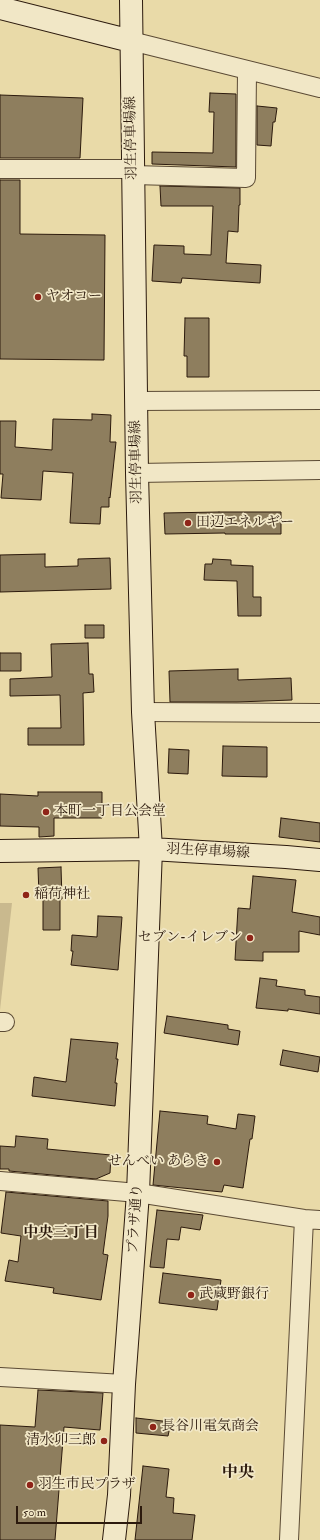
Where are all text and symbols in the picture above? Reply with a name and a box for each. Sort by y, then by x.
street label: 羽生停車場線 [123,96,141,180]
place label: ヤオコー [46,289,102,305]
marker: ヤオコー [33,292,43,302]
street label: 羽生停車場線 [128,420,146,504]
place label: 田辺エネルギー [196,515,294,531]
marker: 田辺エネルギー [183,518,193,528]
place label: 本町一丁目公会堂 [54,804,166,820]
marker: 本町一丁目公会堂 [41,807,51,817]
street label: 羽生停車場線 [166,841,250,863]
place label: 稲荷神社 [34,887,90,903]
marker: 稲荷神社 [21,890,31,900]
place label: セブン-イレブン [138,930,242,946]
marker: セブン-イレブン [245,933,255,943]
place label: せんべい あらき [108,1154,209,1170]
marker: せんべい あらき [212,1157,222,1167]
street label: プラザ通り [125,1183,147,1255]
district label: 中央三丁目 [24,1225,98,1243]
place label: 武蔵野銀行 [199,1287,269,1303]
marker: 武蔵野銀行 [186,1290,196,1300]
place label: 長谷川電気商会 [161,1419,259,1435]
marker: 長谷川電気商会 [148,1422,158,1432]
place label: 清水卯三郎 [26,1433,96,1449]
marker: 清水卯三郎 [99,1436,109,1446]
district label: 中央 [222,1464,254,1484]
place label: 羽生市民プラザ [38,1477,136,1493]
marker: 羽生市民プラザ [25,1480,35,1490]
scale bar [18,1498,144,1524]
text: 50 m [23,1505,46,1520]

